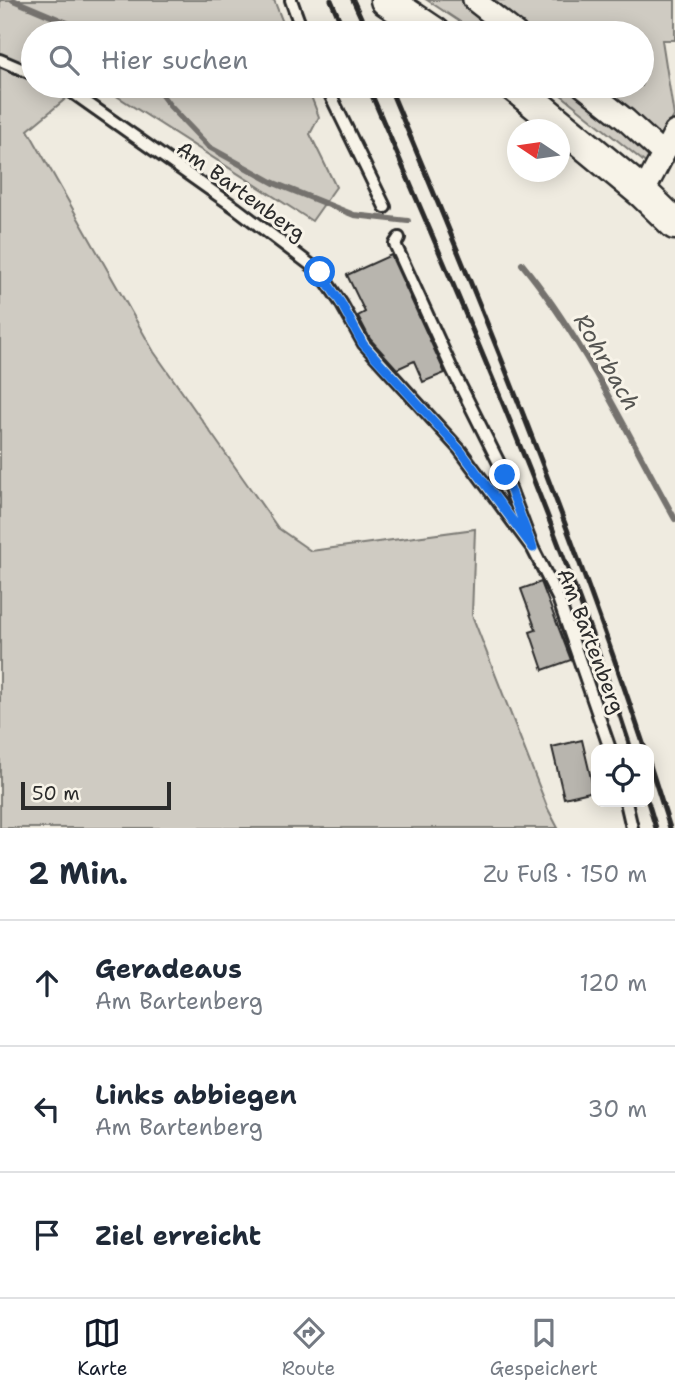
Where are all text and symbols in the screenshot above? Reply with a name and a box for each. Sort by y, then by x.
search box [21,21,654,98]
icon: search [45,41,83,79]
text: Hier suchen [101,42,248,77]
north arrow [507,119,570,182]
street label: Am Bartenberg [171,135,311,247]
route start [304,256,335,287]
water label: Rohrbach [567,308,647,416]
route end [489,459,520,490]
street label: Am Bartenberg [550,564,632,718]
map controls [591,744,654,807]
button: locate [591,744,654,807]
scale bar [21,779,172,811]
text: 50 m [32,781,80,806]
text: 2 Min. [28,853,128,894]
text: Zu Fuß · 150 m [483,859,647,889]
text: Geradeaus [95,951,242,986]
icon: ahead [28,964,66,1002]
text: 120 m [579,968,647,998]
text: Am Bartenberg [95,986,263,1016]
text: Links abbiegen [95,1077,297,1112]
icon: left [28,1090,66,1128]
text: 30 m [588,1094,647,1124]
text: Am Bartenberg [95,1112,263,1142]
icon: arrive [28,1216,66,1254]
text: Ziel erreicht [95,1218,261,1253]
tab: Karte [77,1314,127,1381]
tab: Route [282,1314,335,1381]
tab: Gespeichert [490,1314,598,1381]

